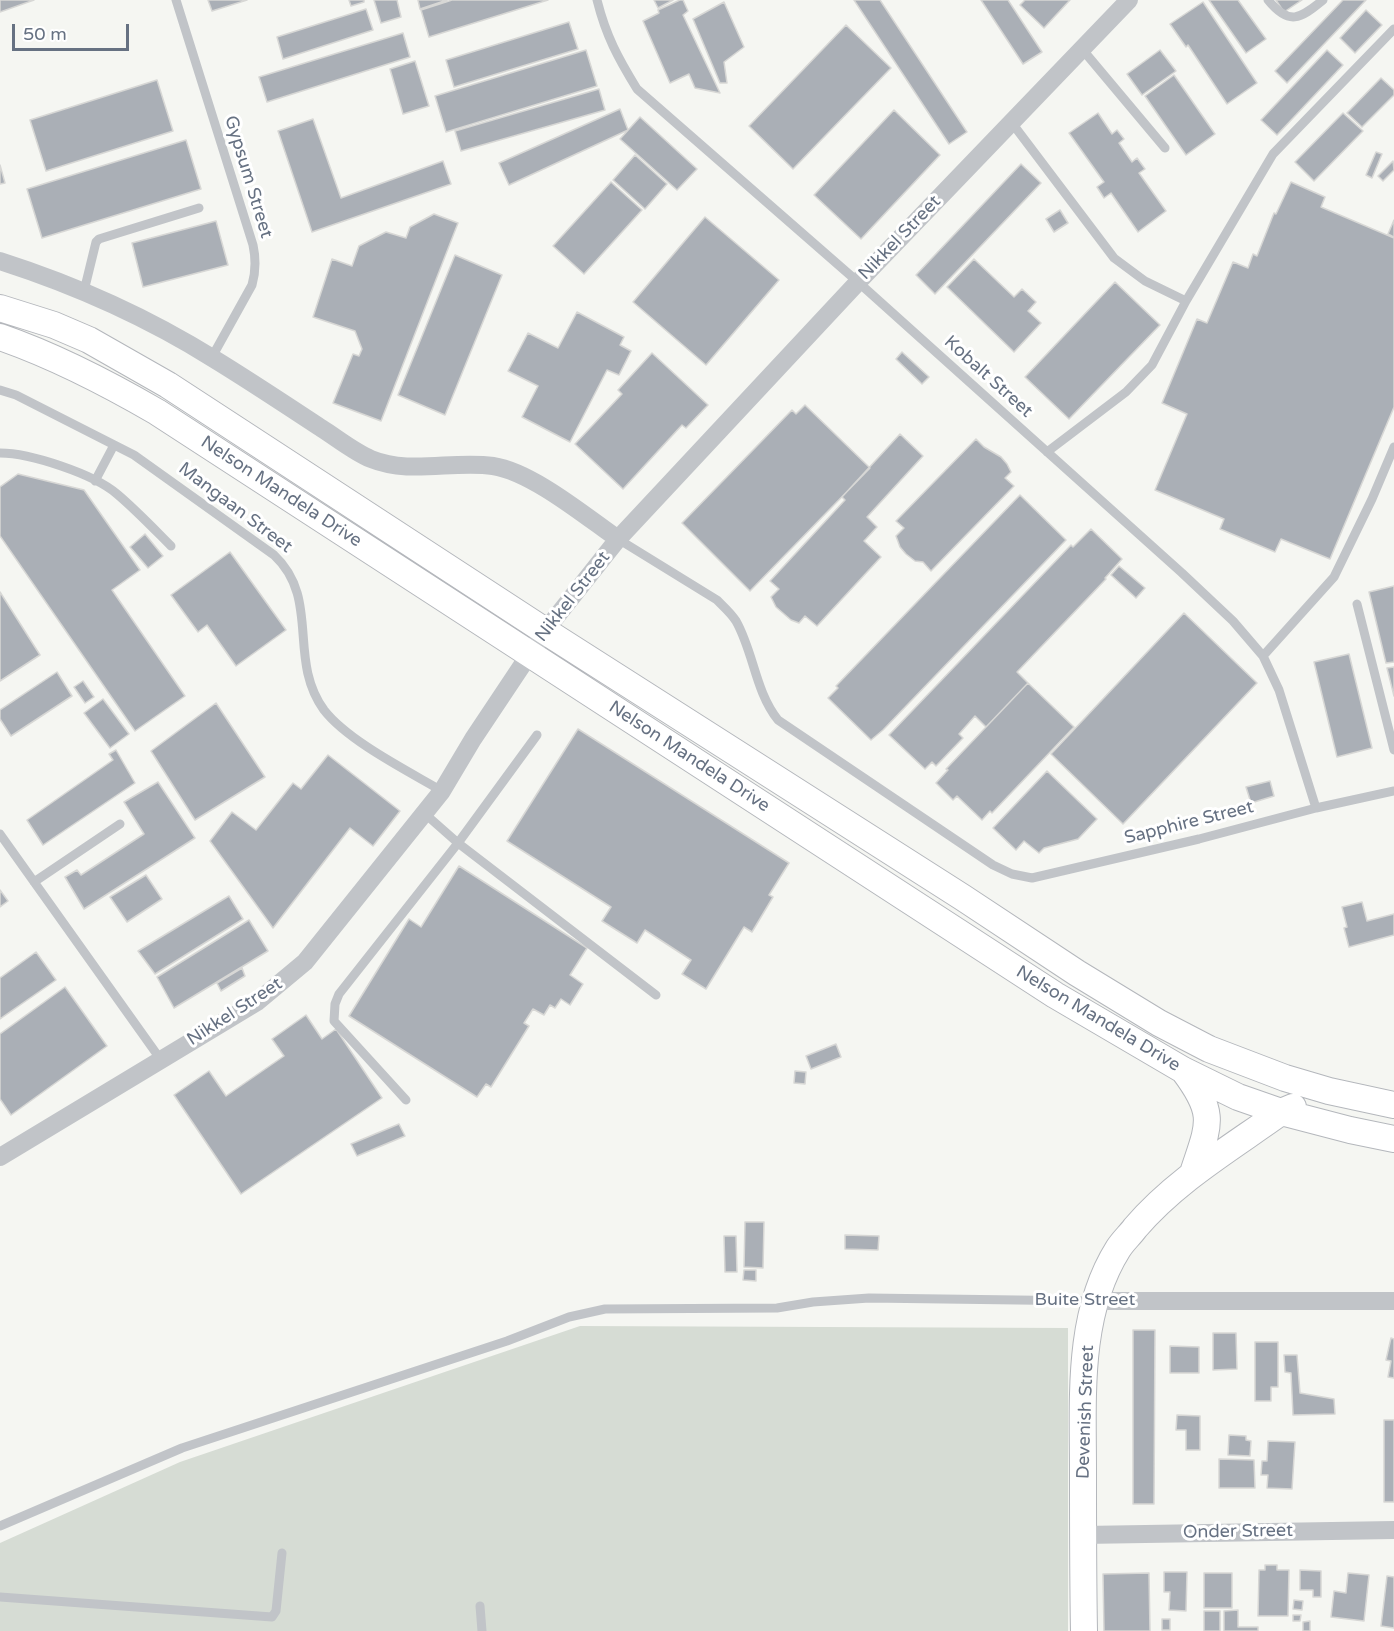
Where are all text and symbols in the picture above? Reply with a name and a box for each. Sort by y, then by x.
scale bar [15,12,132,50]
text: 50 m [23,23,67,45]
street label: Gypsum Street [219,113,277,241]
street label: Nikkel Street [854,191,946,285]
street label: Kobalt Street [939,332,1037,422]
street label: Nelson Mandela Drive [196,432,366,552]
street label: Mangaan Street [174,458,296,558]
street label: Nikkel Street [531,547,615,647]
street label: Nelson Mandela Drive [604,697,774,817]
street label: Sapphire Street [1122,797,1256,849]
street label: Nelson Mandela Drive [1012,961,1184,1077]
street label: Nikkel Street [183,973,287,1051]
street label: Buite Street [1035,1289,1135,1311]
street label: Devenish Street [1073,1345,1099,1479]
street label: Onder Street [1183,1520,1293,1544]

